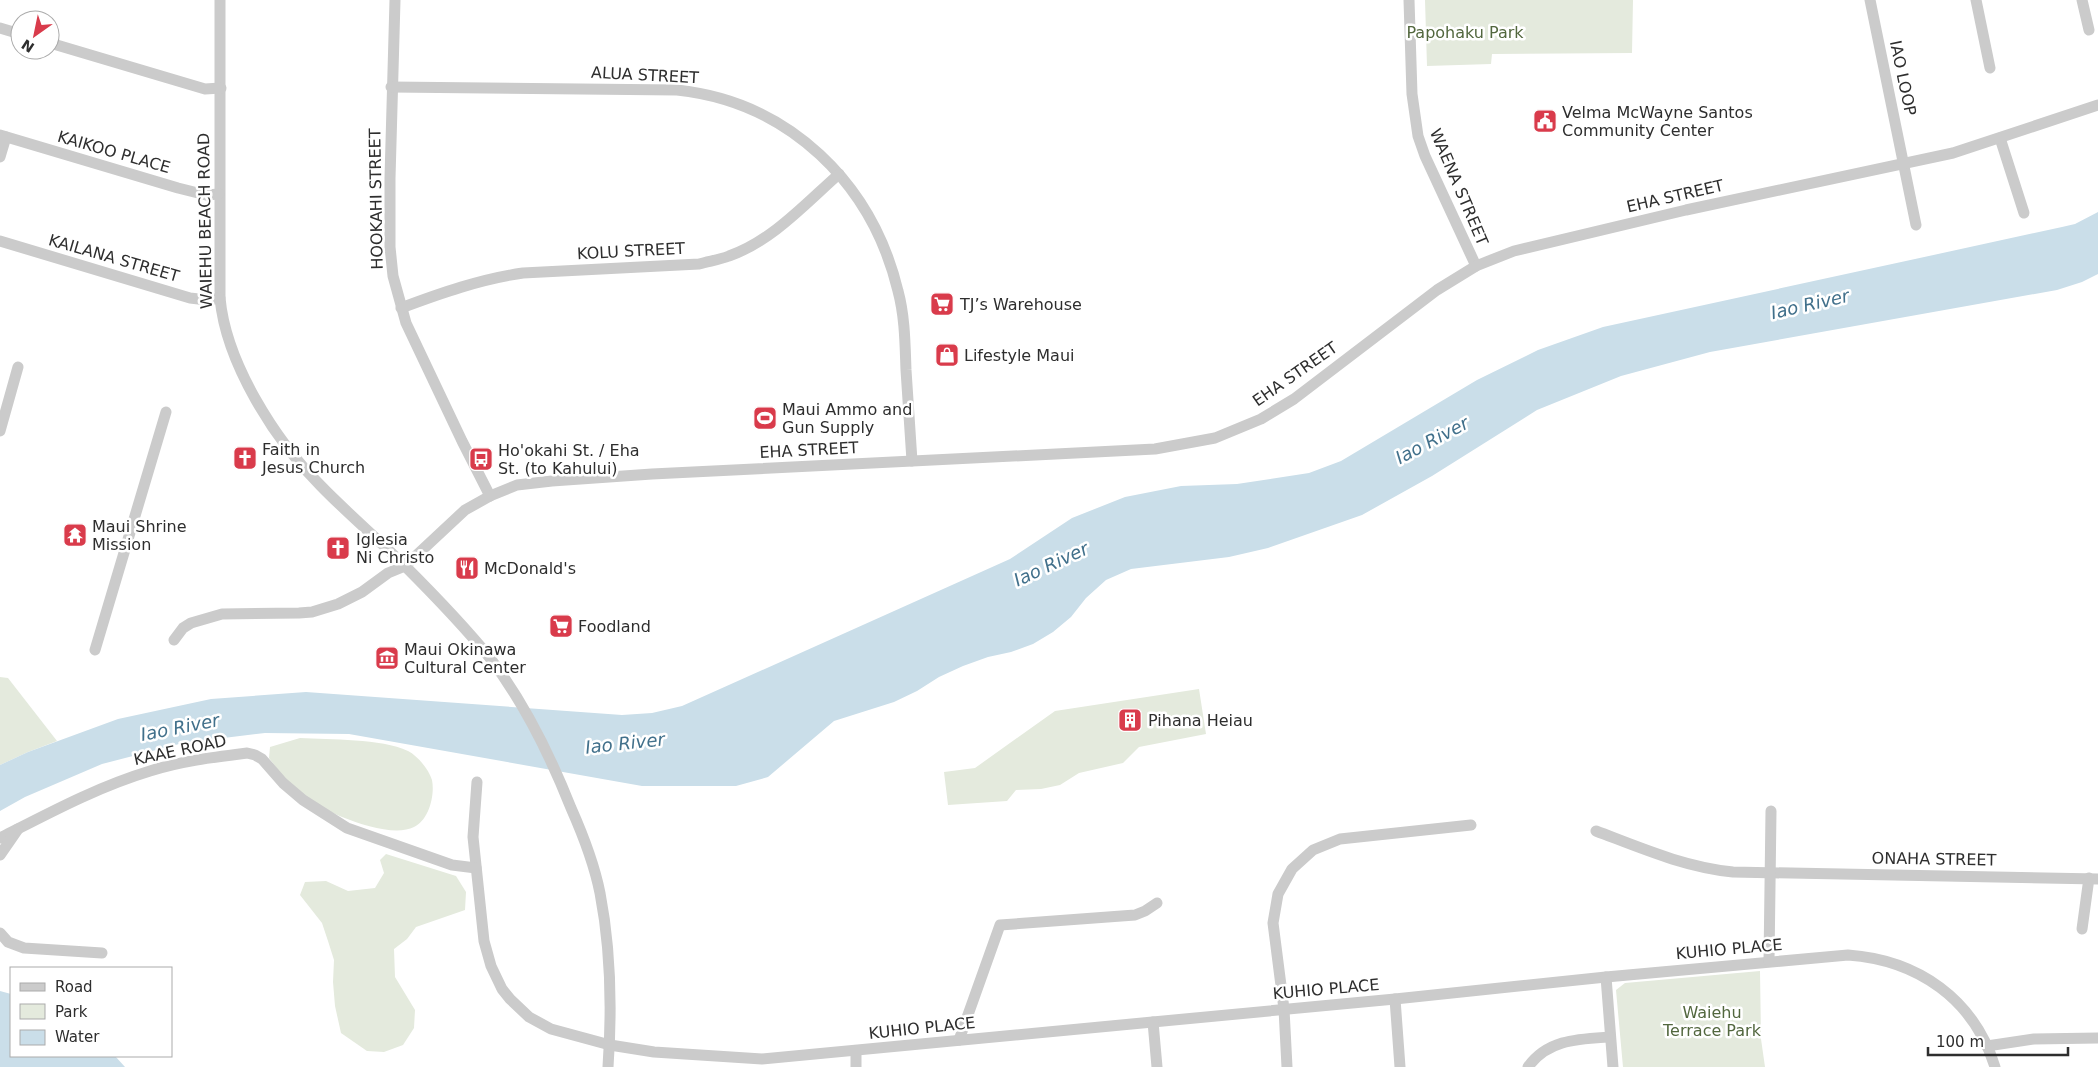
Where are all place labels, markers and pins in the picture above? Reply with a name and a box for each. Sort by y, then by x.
place label: Velma McWayne Santos Community Center [1562,103,1753,140]
public building icon: Velma McWayne Santos Community Center [1532,108,1558,134]
supermarket icon: TJ’s Warehouse [929,291,955,317]
place label: TJ’s Warehouse [959,295,1082,314]
shop icon: Lifestyle Maui [934,342,960,368]
place label: Lifestyle Maui [964,346,1074,365]
place label: Maui Ammo and Gun Supply [782,400,912,437]
sports icon: Maui Ammo and Gun Supply [752,405,778,431]
place label: Faith in Jesus Church [261,440,365,477]
place label: Ho'okahi St. / Eha St. (to Kahului) [498,441,640,478]
church icon: Faith in Jesus Church [232,445,258,471]
bus stop icon: Ho'okahi St. / Eha St. (to Kahului) [468,446,494,472]
place label: Maui Shrine Mission [92,517,187,554]
temple icon: Maui Shrine Mission [62,522,88,548]
place label: Iglesia Ni Christo [356,530,434,567]
church icon: Iglesia Ni Christo [325,535,351,561]
restaurant icon: McDonald's [454,555,480,581]
place label: McDonald's [484,559,576,578]
supermarket icon: Foodland [548,613,574,639]
place label: Foodland [578,617,651,636]
place label: Maui Okinawa Cultural Center [404,640,526,677]
museum icon: Maui Okinawa Cultural Center [374,645,400,671]
building icon: Pihana Heiau [1117,707,1143,733]
place label: Pihana Heiau [1148,711,1253,730]

